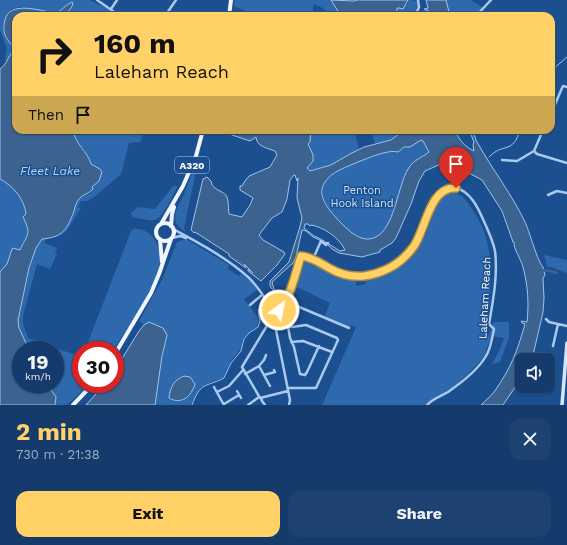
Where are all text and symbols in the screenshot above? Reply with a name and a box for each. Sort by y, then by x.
text: 160 m [94,27,176,60]
icon: right [28,28,80,80]
text: Laleham Reach [94,61,229,82]
icon: arrive [72,104,94,126]
text: Then [28,106,64,124]
pin [439,147,473,188]
icon: arrive [445,153,467,175]
road number: A320 [175,157,209,173]
water label: Fleet Lake [20,164,80,178]
park label: Penton Hook Island [330,184,394,210]
street label: Laleham Reach [476,256,494,340]
position arrow [258,289,300,331]
speed limit sign: 30 [72,341,124,393]
text: 19 [28,350,48,374]
map controls [515,353,555,393]
button: sound [515,353,555,393]
text: km/h [25,371,51,382]
text: 2 min [16,418,82,446]
button: close [509,418,551,460]
text: 730 m · 21:38 [16,447,100,462]
button: Exit [16,491,280,537]
button: Share [288,491,551,537]

